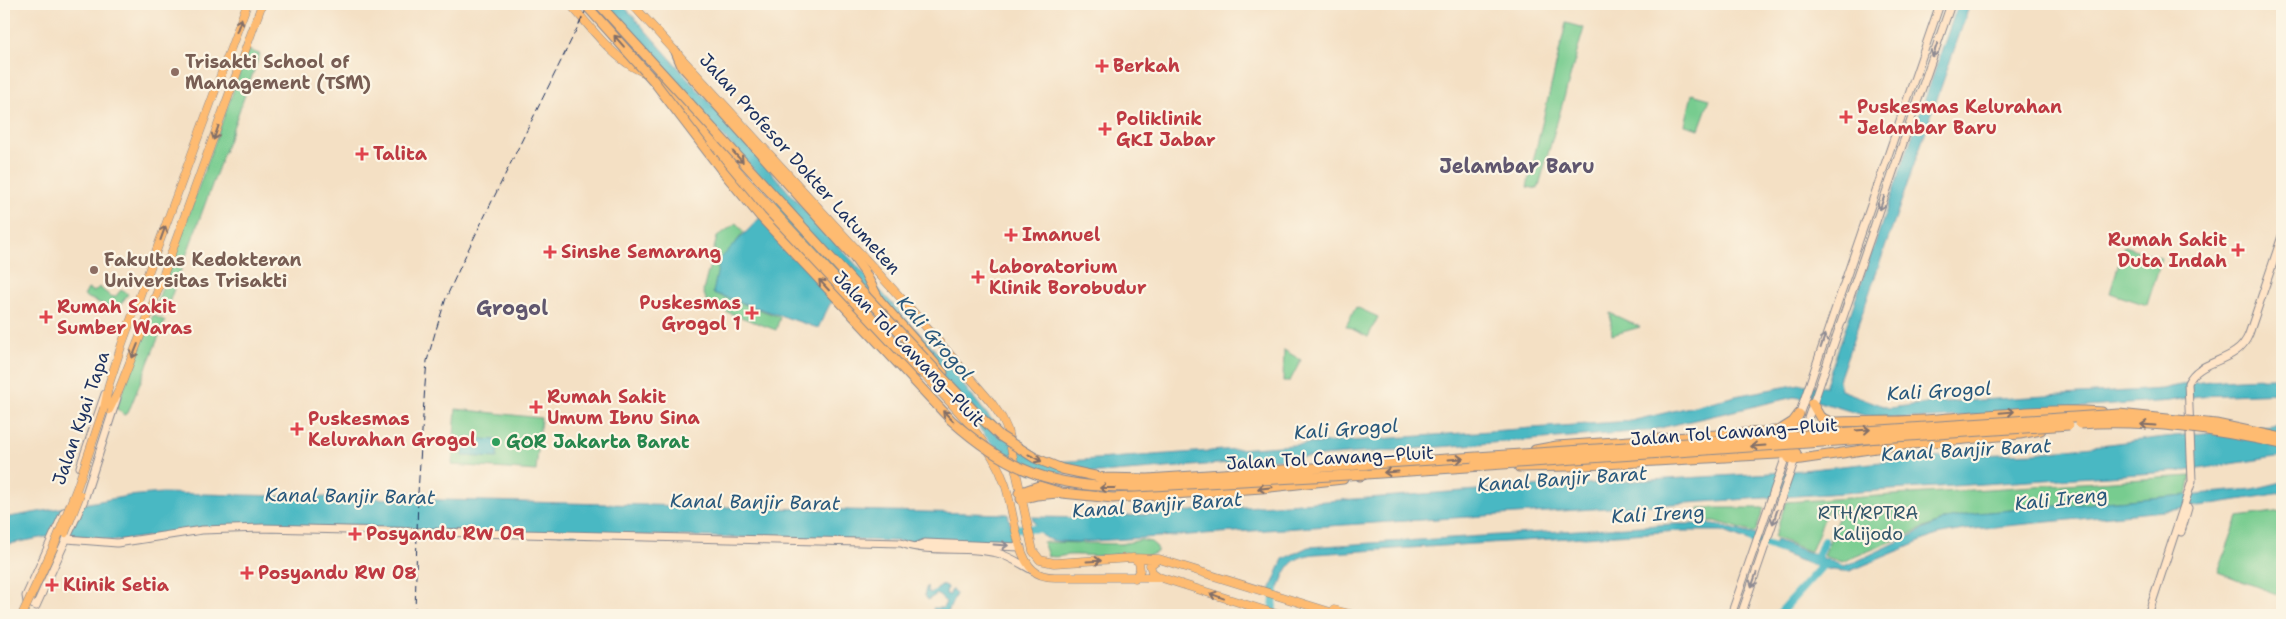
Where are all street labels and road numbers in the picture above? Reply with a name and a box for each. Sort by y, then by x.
street label: Jalan Profesor Dokter Latumeten [694,48,906,280]
street label: Jalan Tol Cawang–Pluit [828,266,990,432]
street label: Jalan Kyai Tapa [47,348,115,488]
street label: Jalan Tol Cawang–Pluit [1629,413,1839,451]
street label: Jalan Tol Cawang–Pluit [1225,441,1435,475]

